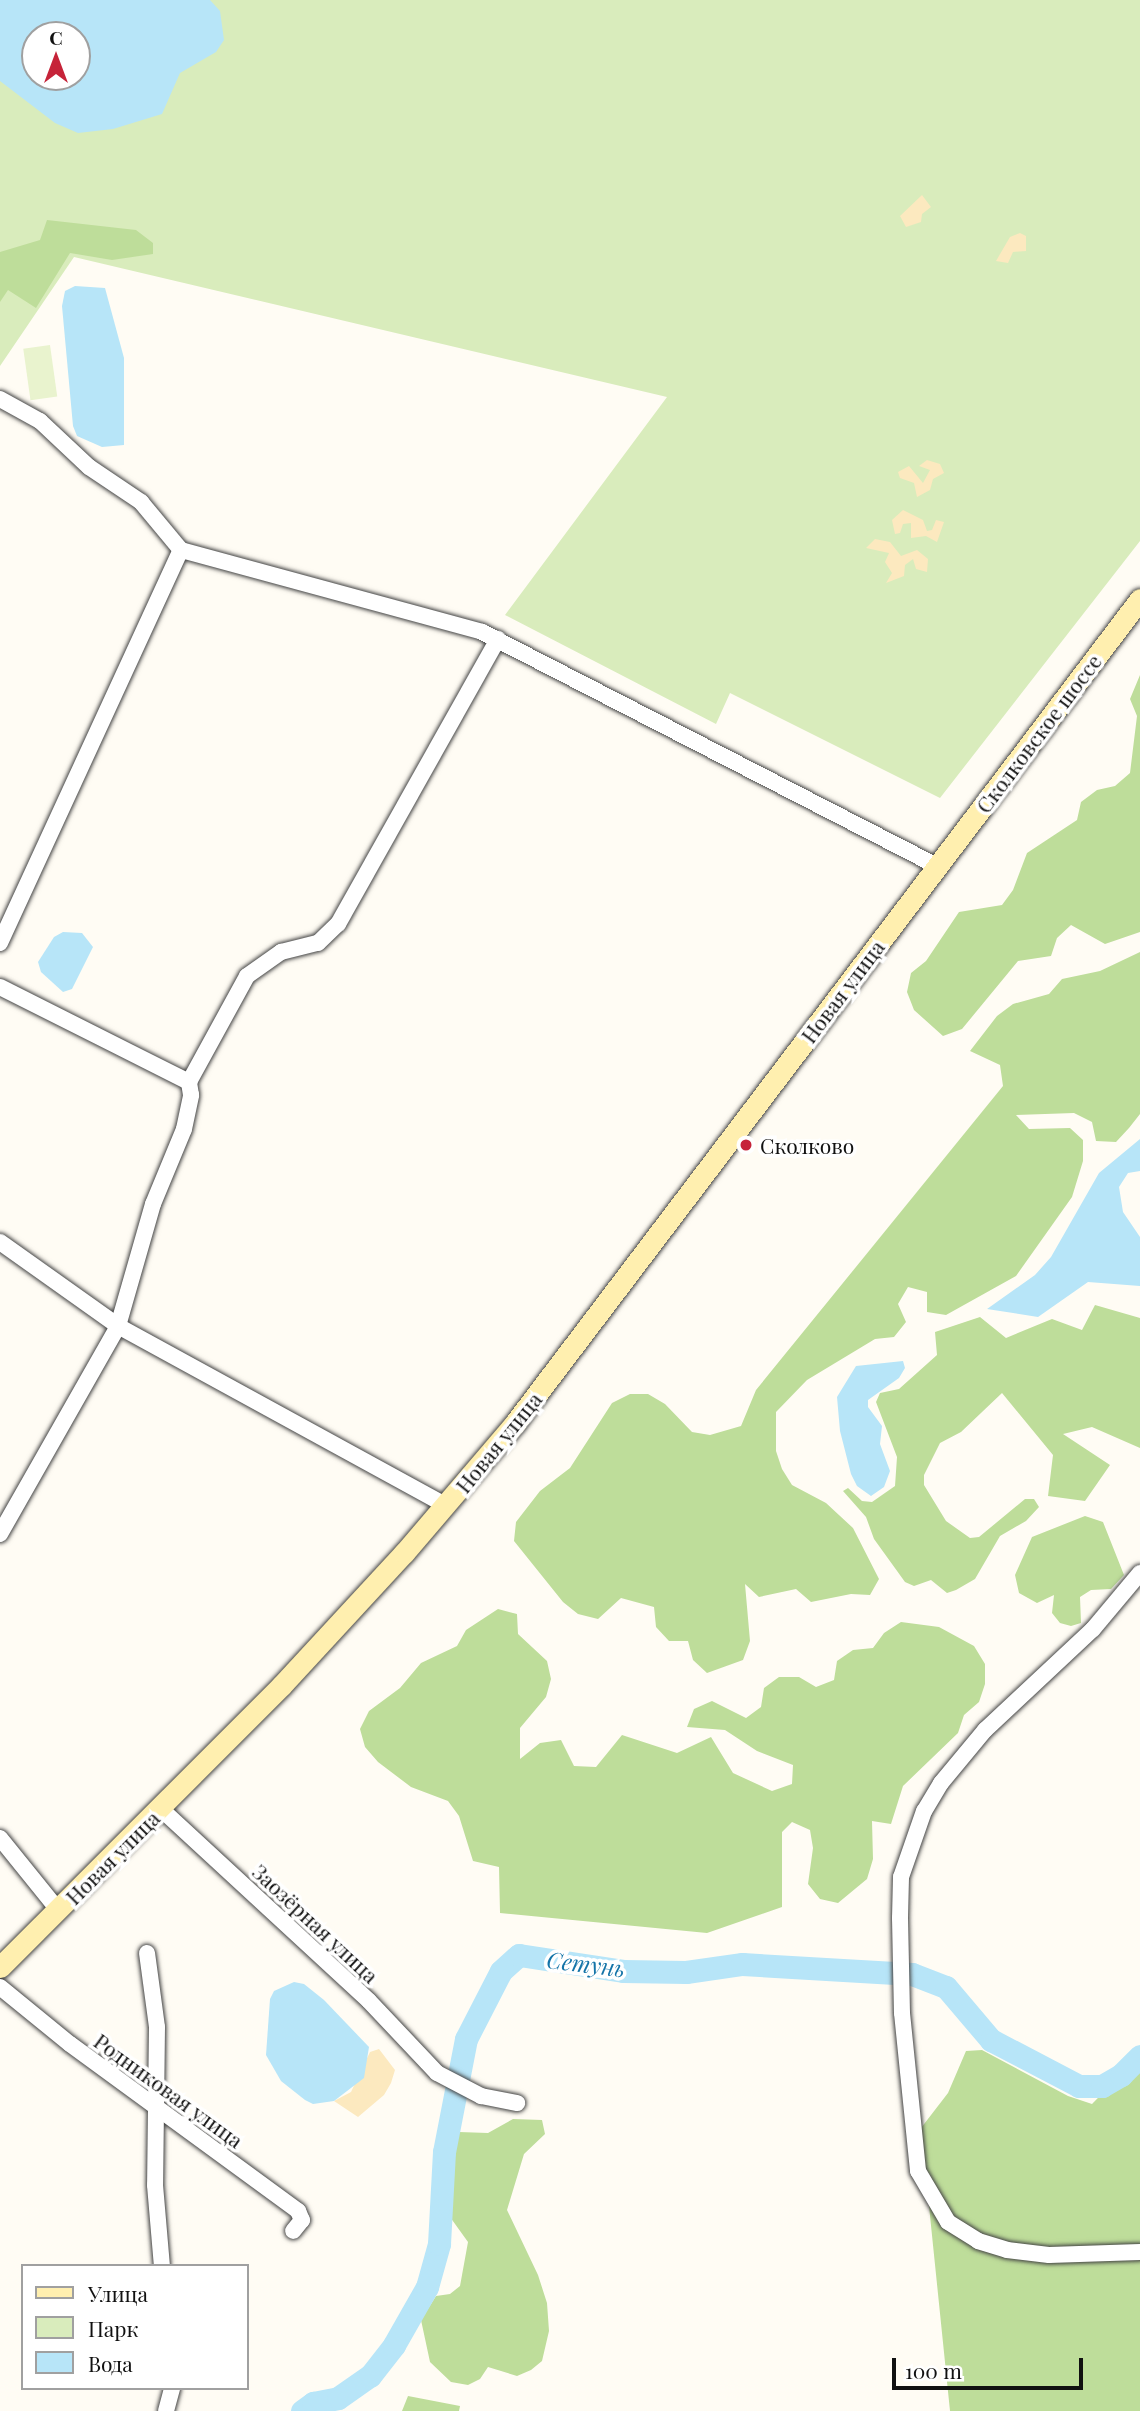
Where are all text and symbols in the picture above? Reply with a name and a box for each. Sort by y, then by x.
north arrow [21,21,91,91]
text: С [49,24,63,50]
street label: Сколковское шоссе [970,649,1106,817]
street label: Новая улица [795,935,889,1047]
place label: Сколково [760,1132,854,1158]
marker: Сколково [738,1137,754,1153]
street label: Новая улица [450,1387,546,1497]
street label: Новая улица [60,1805,164,1909]
street label: Заозёрная улица [248,1858,384,1988]
water label: Сетунь [545,1946,627,1982]
street label: Родниковая улица [90,2028,248,2152]
legend [21,2264,248,2390]
text: Улица [88,2279,148,2307]
text: Парк [88,2314,138,2342]
scale bar [895,2344,1086,2388]
text: Вода [88,2349,133,2377]
text: 100 m [905,2356,962,2384]

